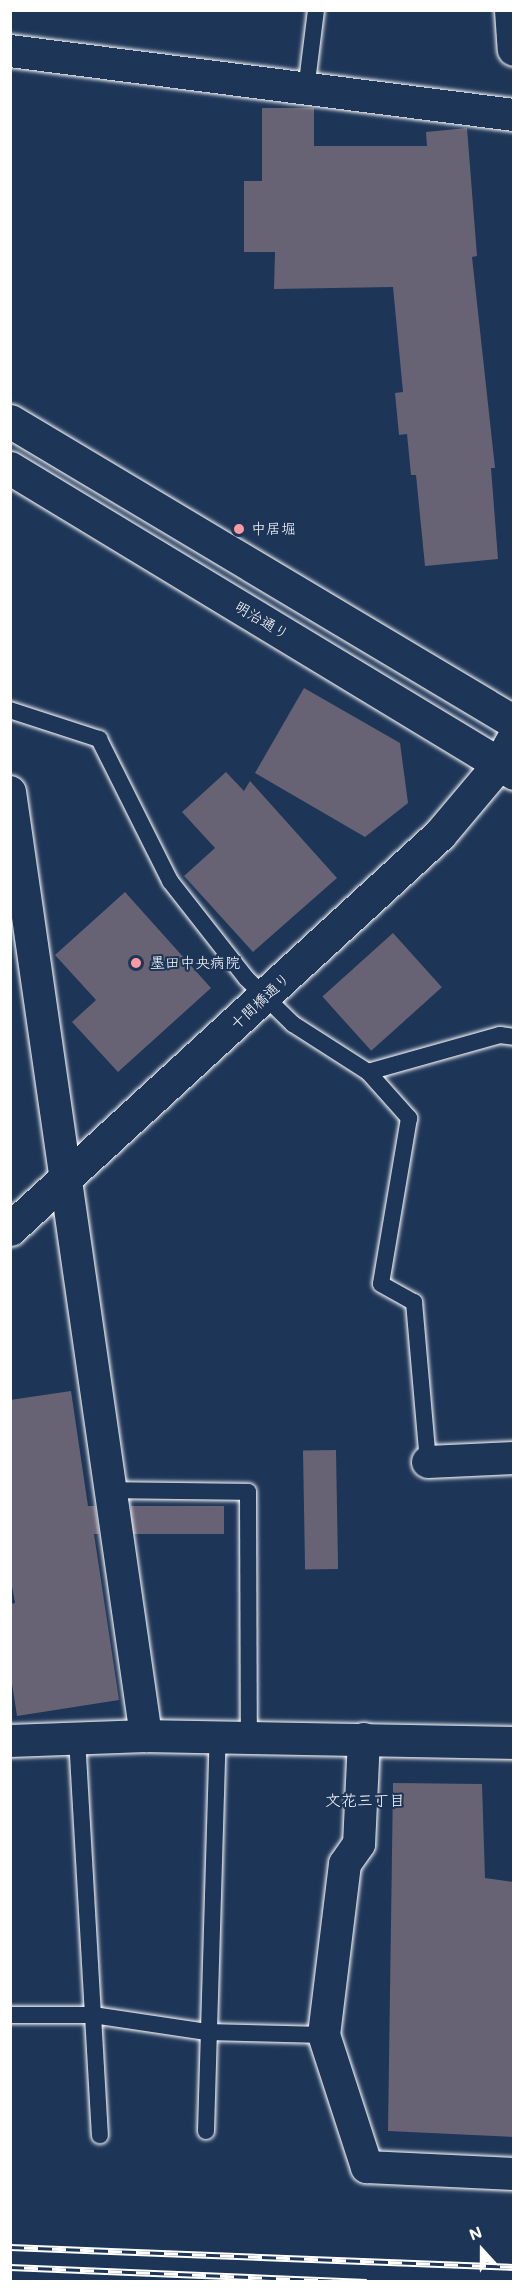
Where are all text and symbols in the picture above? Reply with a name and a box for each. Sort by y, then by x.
place label: 中居堀 [251,520,296,538]
marker: 中居堀 [232,522,246,536]
street label: 明治通り [232,597,292,643]
marker: 墨田中央病院 [127,954,145,972]
place label: 墨田中央病院 [150,954,240,972]
street label: 十間橋通り [226,969,294,1033]
district label: 文花三丁目 [325,1790,405,1810]
north arrow [452,2220,512,2280]
text: N [466,2221,485,2245]

